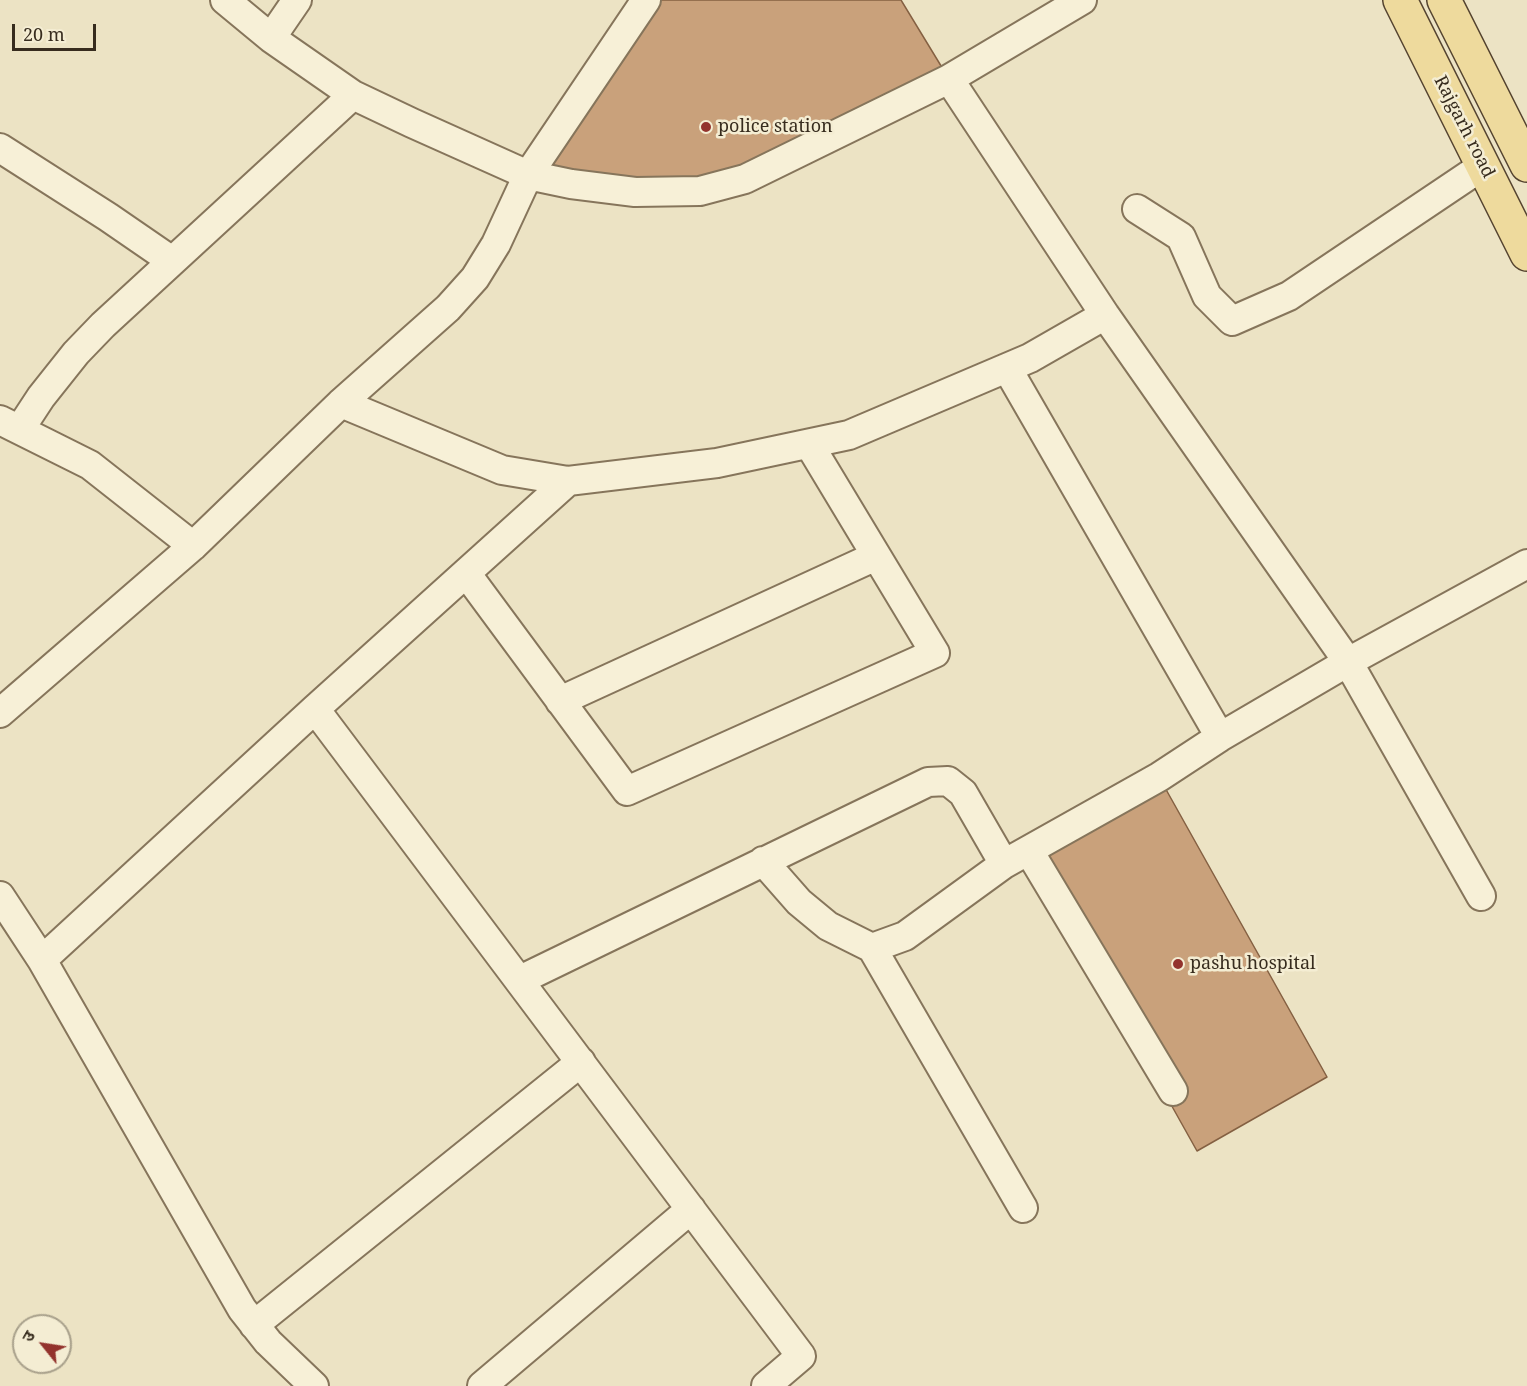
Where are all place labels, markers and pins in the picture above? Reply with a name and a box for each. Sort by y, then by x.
place label: police station [718,116,833,138]
marker: police station [699,120,713,134]
place label: pashu hospital [1190,953,1316,975]
marker: pashu hospital [1171,957,1185,971]

